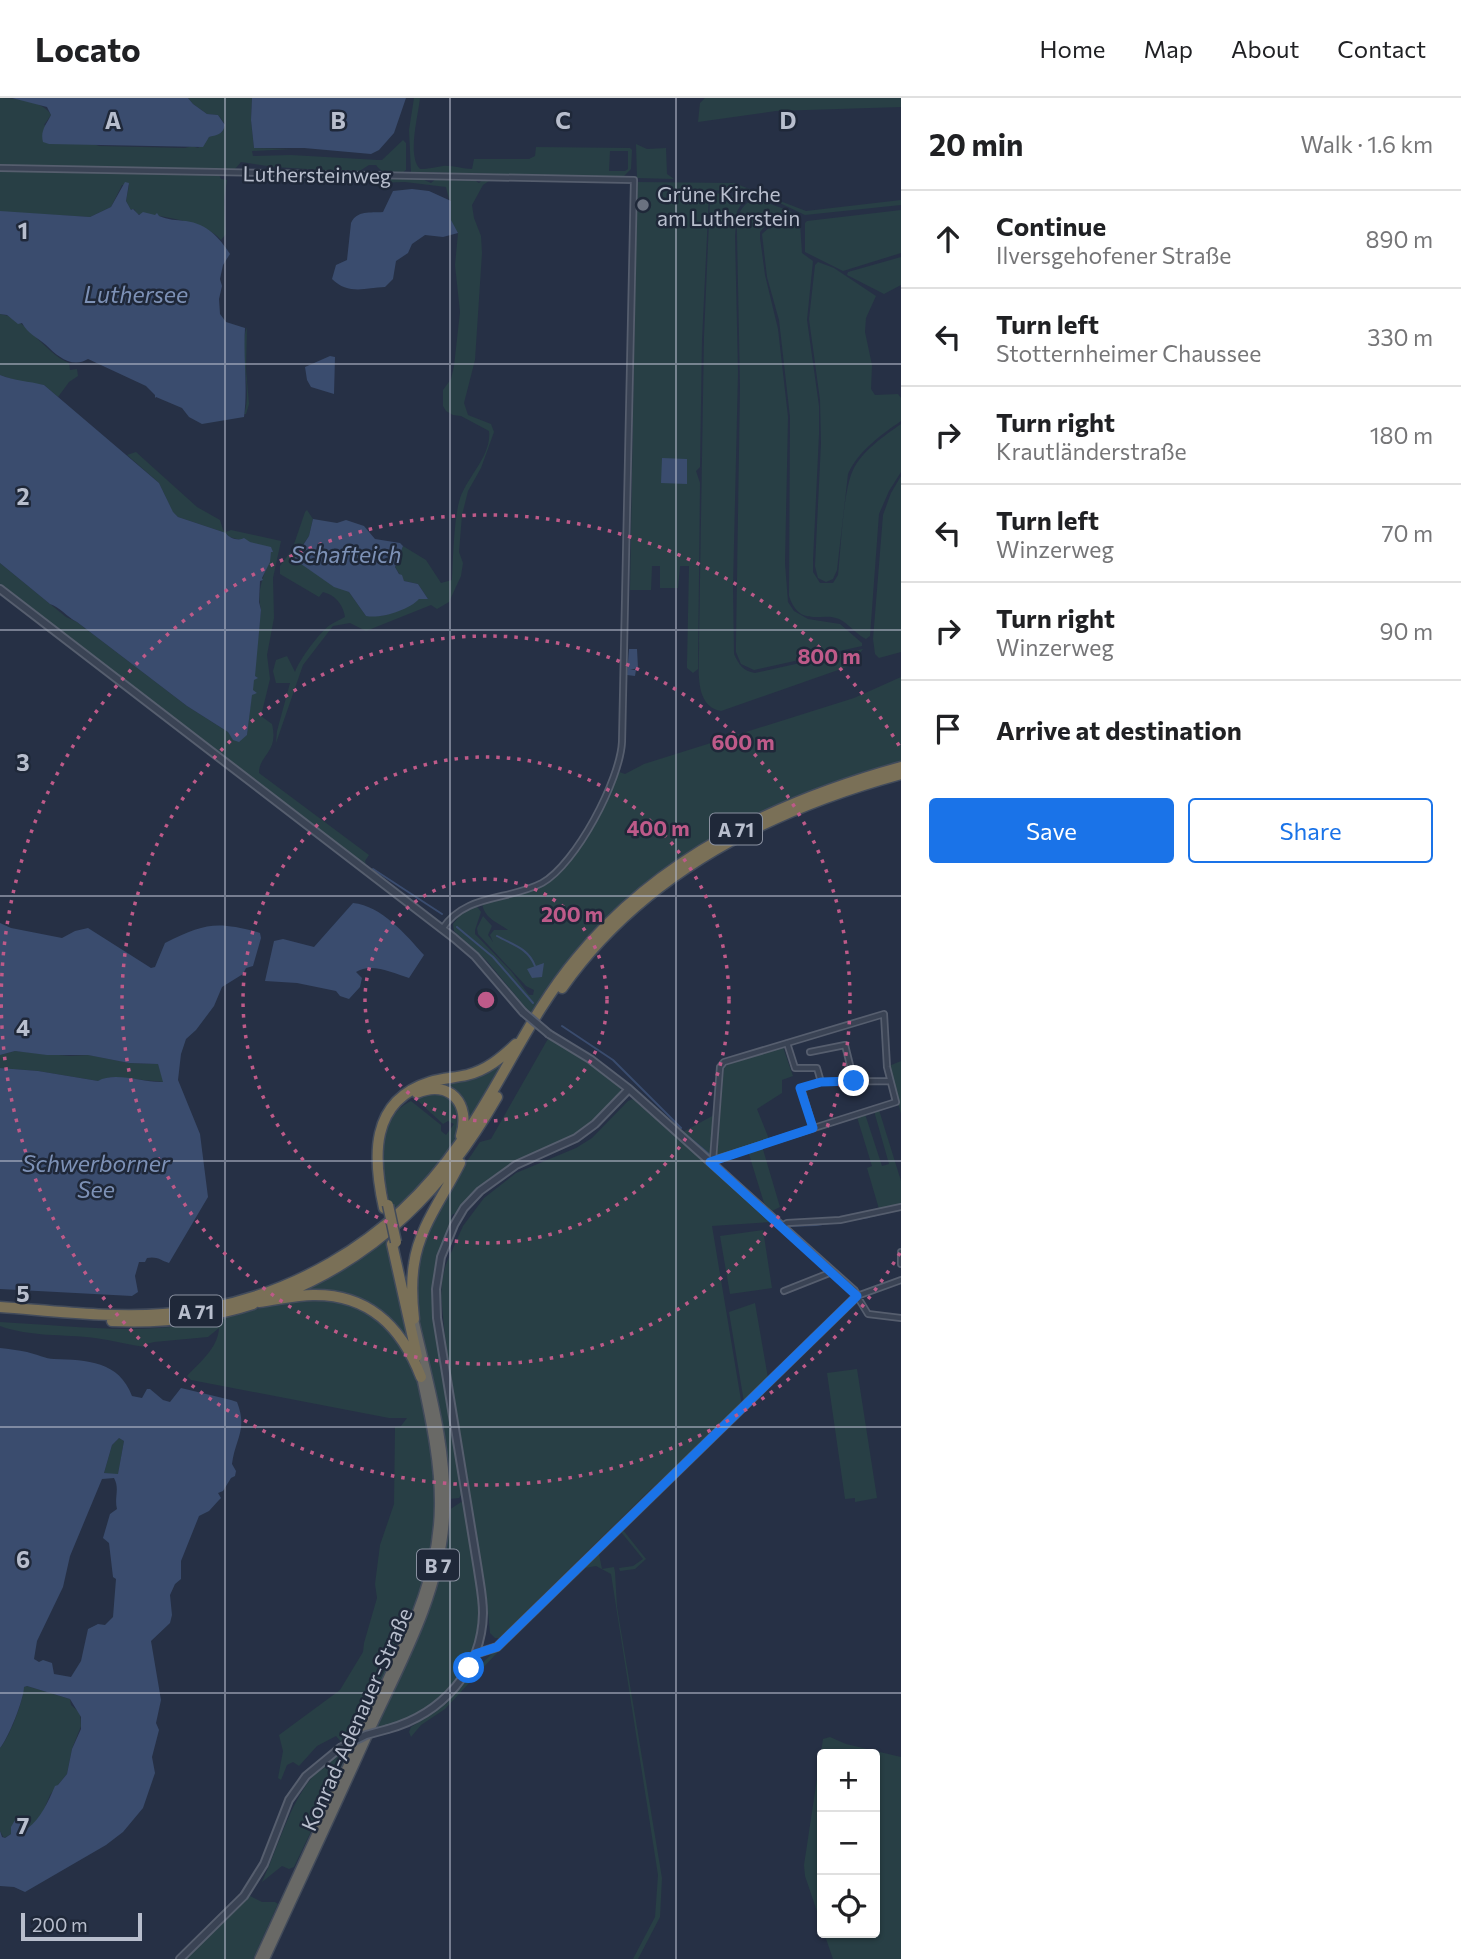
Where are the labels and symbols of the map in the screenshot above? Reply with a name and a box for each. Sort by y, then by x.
text: A [105,106,122,134]
text: B [330,106,346,134]
text: C [555,106,571,134]
text: D [780,106,797,134]
street label: Luthersteinweg [242,160,392,188]
place label: Grüne Kirche am Lutherstein [657,181,800,230]
marker: Grüne Kirche am Lutherstein [635,197,651,213]
text: 1 [18,216,28,244]
water label: Luthersee [84,280,188,308]
text: 2 [16,482,30,510]
water label: Schafteich [290,540,402,568]
text: 800 m [797,643,861,668]
text: 600 m [711,729,775,754]
text: 3 [16,748,30,776]
road number: A 71 [710,814,762,844]
text: 400 m [626,815,690,840]
text: 200 m [541,901,603,926]
centre of rings [474,988,498,1012]
text: 4 [16,1013,30,1041]
route end [838,1065,869,1096]
water label: Schwerborner See [22,1149,171,1203]
text: 5 [16,1279,30,1307]
road number: A 71 [170,1296,222,1326]
text: 6 [16,1545,30,1573]
road number: B 7 [417,1550,459,1581]
street label: Konrad-Adenauer-Straße [295,1604,417,1834]
route start [453,1652,484,1683]
text: 7 [17,1811,29,1839]
scale bar [21,1910,142,1942]

